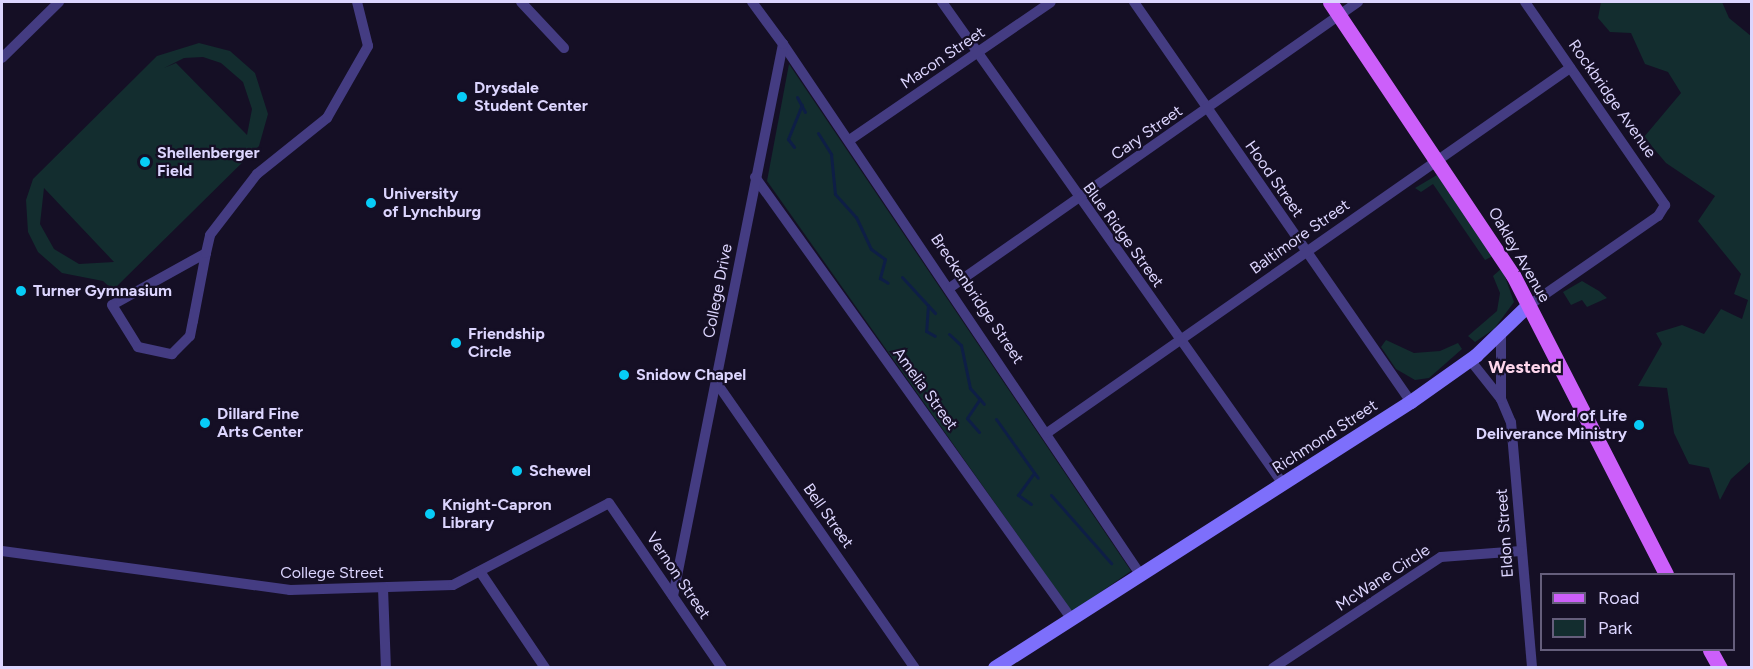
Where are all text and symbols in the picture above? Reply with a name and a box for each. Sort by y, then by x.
street label: Macon Street [897,23,989,93]
street label: Rockbridge Avenue [1564,36,1660,162]
place label: Drysdale Student Center [474,78,588,116]
marker: Drysdale Student Center [455,90,469,104]
street label: Cary Street [1108,102,1186,164]
street label: Hood Street [1241,137,1307,221]
place label: Shellenberger Field [157,143,260,181]
marker: Shellenberger Field [138,155,152,169]
street label: Blue Ridge Street [1079,179,1167,291]
place label: University of Lynchburg [383,184,481,222]
marker: University of Lynchburg [364,196,378,210]
street label: Baltimore Street [1247,196,1353,278]
street label: Oakley Avenue [1484,204,1554,306]
street label: Breckenbridge Street [926,230,1028,368]
street label: College Drive [699,242,737,340]
place label: Turner Gymnasium [33,281,172,301]
marker: Turner Gymnasium [14,284,28,298]
place label: Friendship Circle [468,324,545,362]
marker: Friendship Circle [449,336,463,350]
street label: Amelia Street [889,344,961,434]
district label: Westend [1488,356,1562,378]
place label: Snidow Chapel [636,365,746,385]
marker: Snidow Chapel [617,368,631,382]
street label: Richmond Street [1269,396,1381,478]
place label: Dillard Fine Arts Center [217,404,303,442]
place label: Word of Life Deliverance Ministry [1476,406,1627,444]
marker: Dillard Fine Arts Center [198,416,212,430]
marker: Word of Life Deliverance Ministry [1632,418,1646,432]
place label: Schewel [529,461,591,481]
marker: Schewel [510,464,524,478]
street label: Bell Street [799,480,857,552]
street label: Eldon Street [1492,488,1518,578]
place label: Knight-Capron Library [442,495,552,533]
marker: Knight-Capron Library [423,507,437,521]
street label: Vernon Street [642,529,714,623]
street label: McWane Circle [1332,540,1434,616]
street label: College Street [280,563,384,583]
legend [1540,573,1735,651]
text: Road [1598,587,1639,609]
text: Park [1598,617,1632,639]

